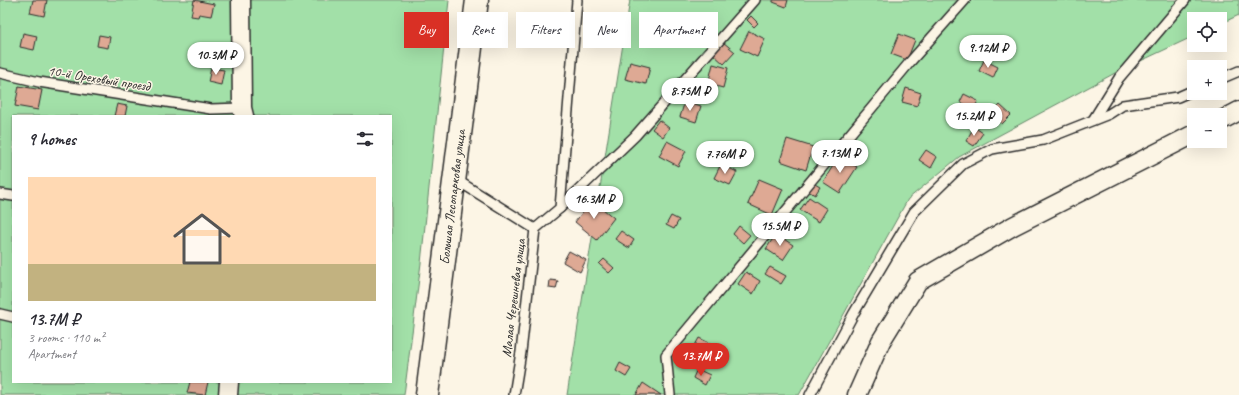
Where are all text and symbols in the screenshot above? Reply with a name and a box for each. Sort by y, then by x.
chip: Buy [404,12,449,48]
chip: Rent [457,12,508,48]
chip: Filters [516,12,575,48]
chip: New [583,12,631,48]
chip: Apartment [639,12,718,48]
map controls [1187,12,1227,148]
button: locate [1187,12,1227,52]
pin: 9.12M ₽ [951,35,1025,69]
text: 9.12M ₽ [968,40,1008,56]
pin: 10.3M ₽ [179,42,253,76]
text: 10.3M ₽ [196,47,236,63]
button: + [1187,60,1227,100]
street label: 10-й Ореховый проезд [47,62,153,95]
pin: 8.75M ₽ [653,78,727,112]
text: 8.75M ₽ [670,83,710,99]
pin: 15.2M ₽ [937,103,1011,137]
text: 15.2M ₽ [954,108,994,124]
button: − [1187,108,1227,148]
street label: Большая Лесопарковая улица [436,127,469,266]
icon: filters [354,128,376,150]
text: 9 homes [28,129,76,150]
pin: 7.13M ₽ [803,140,877,174]
pin: 7.76M ₽ [688,141,762,175]
text: 7.13M ₽ [820,145,860,161]
text: 7.76M ₽ [705,146,745,162]
pin: 16.3M ₽ [557,186,631,220]
text: 16.3M ₽ [574,191,614,207]
icon: home [166,203,238,275]
pin: 15.5M ₽ [743,213,817,247]
text: 15.5M ₽ [760,218,800,234]
street label: Малая Черешневая улица [498,237,529,358]
text: 13.7M ₽ [28,309,80,330]
text: 3 rooms · 110 m² [28,330,104,346]
pin: 13.7M ₽ [664,343,738,377]
text: Apartment [28,346,76,362]
text: 13.7M ₽ [681,348,721,364]

